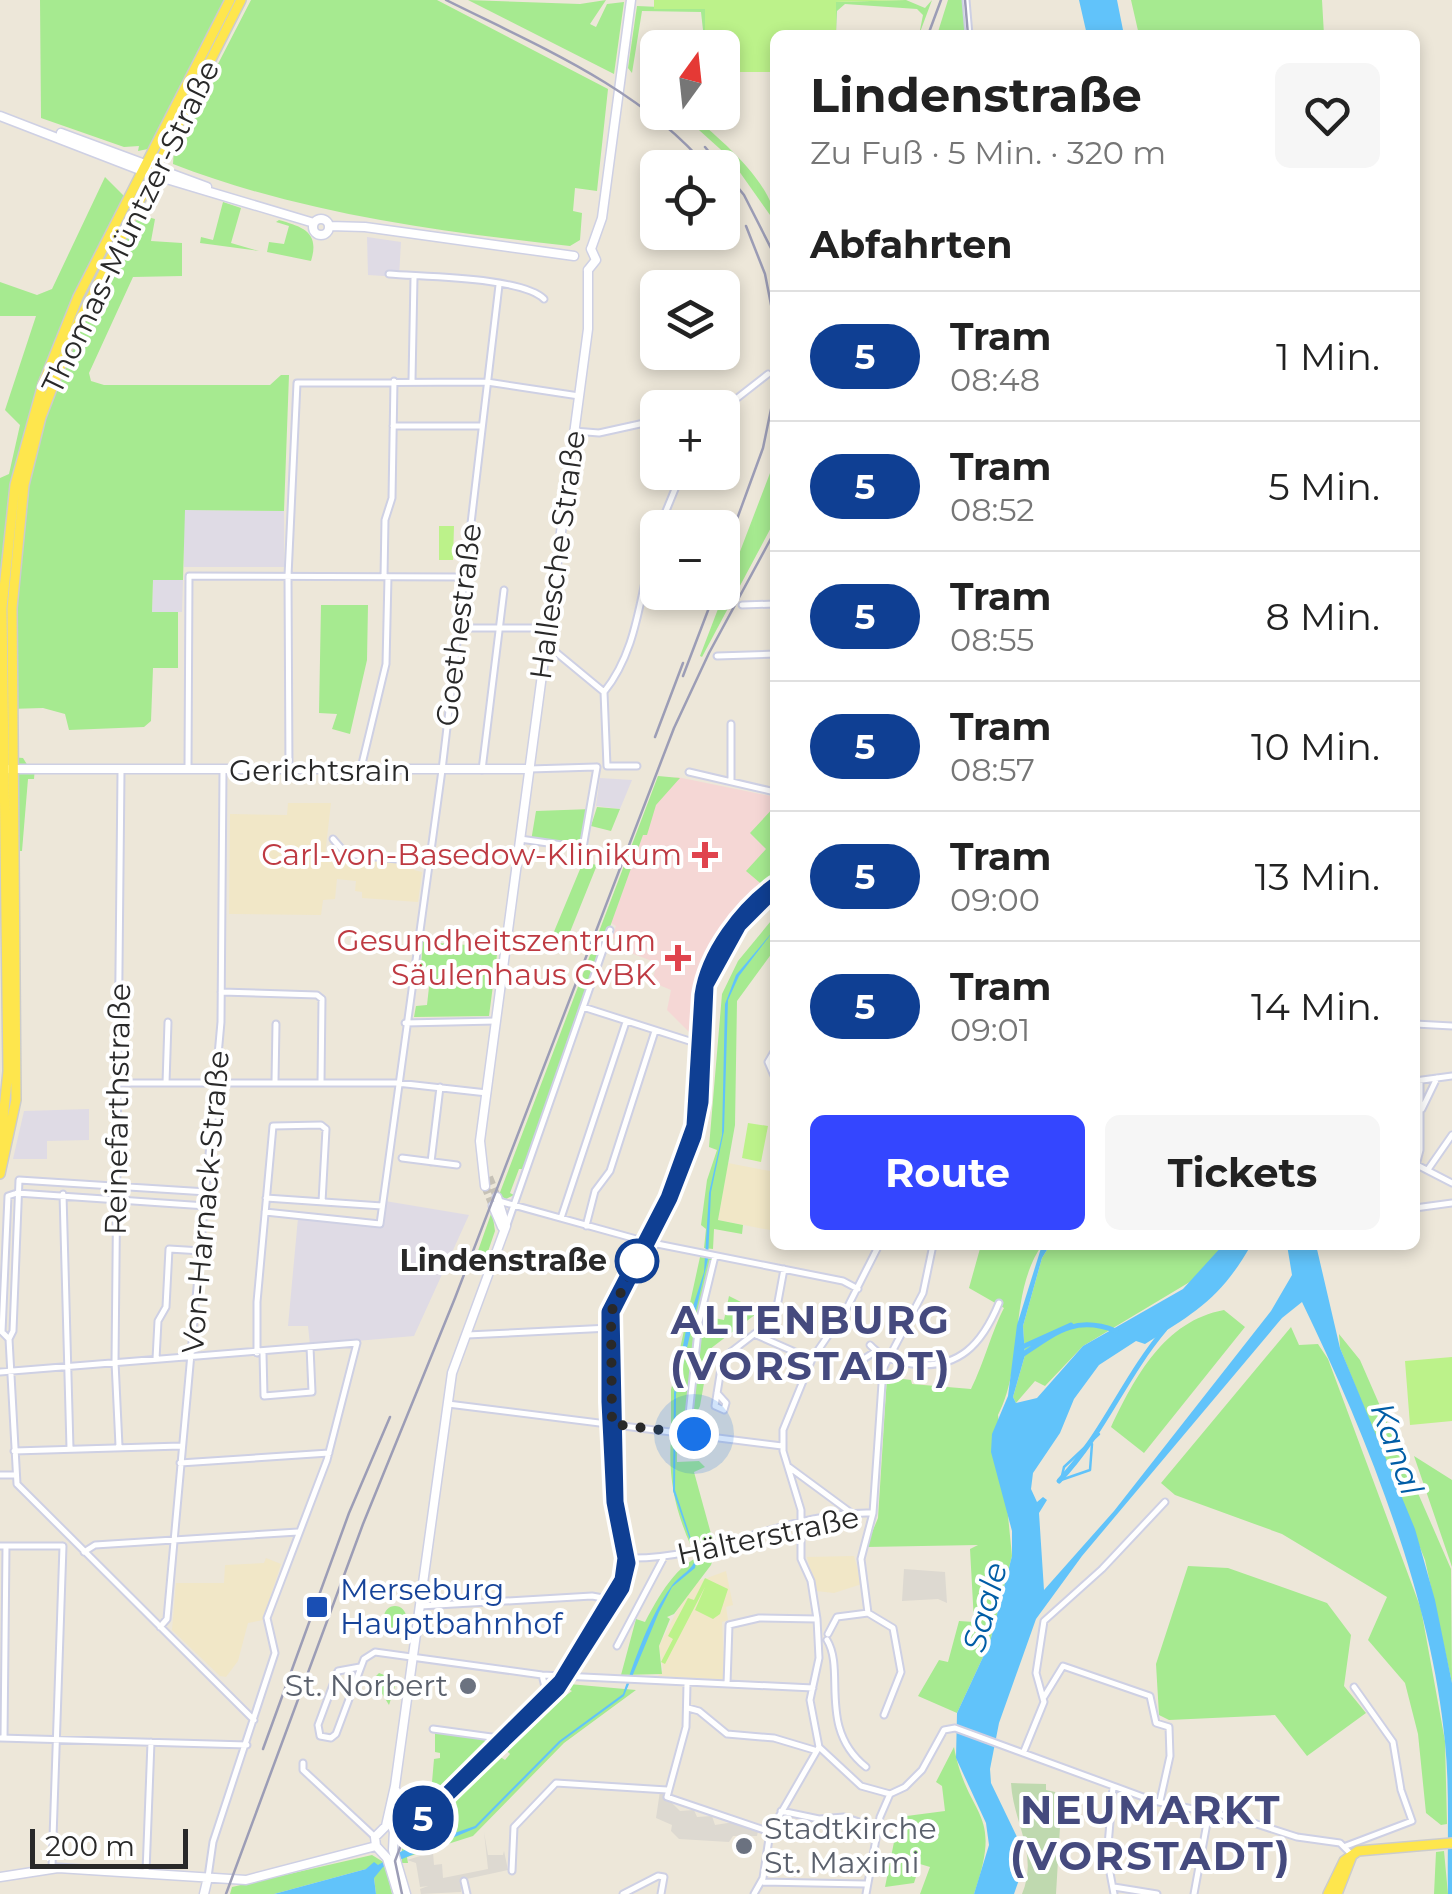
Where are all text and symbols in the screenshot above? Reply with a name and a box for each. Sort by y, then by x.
north arrow [640,30,740,130]
map controls [640,30,740,610]
street label: Thomas-Müntzer-Straße [34,54,227,400]
button: heart [1275,63,1380,168]
text: Lindenstraße [810,66,1142,124]
text: Zu Fuß · 5 Min. · 320 m [810,133,1166,172]
button: locate [640,150,740,250]
text: Abfahrten [810,221,1012,268]
button: layers [640,270,740,370]
text: Tram [950,313,1051,360]
text: 1 Min. [1276,333,1380,380]
text: 5 [855,335,875,378]
text: 08:48 [950,360,1040,399]
button: + [640,390,740,490]
street label: Hallesche Straße [522,428,593,682]
text: Tram [950,443,1051,490]
text: 5 Min. [1268,463,1380,510]
text: 5 [855,465,875,508]
text: 08:52 [950,490,1035,529]
button: − [640,510,740,610]
street label: Goethestraße [428,521,489,729]
text: Tram [950,573,1051,620]
text: 8 Min. [1266,593,1380,640]
text: 5 [855,595,875,638]
text: 08:55 [950,620,1034,659]
text: Tram [950,703,1051,750]
text: 10 Min. [1251,723,1380,770]
text: 5 [855,725,875,768]
text: 08:57 [950,750,1035,789]
street label: Gerichtsrain [229,752,411,789]
text: Tram [950,833,1051,880]
place label: Carl-von-Basedow-Klinikum [261,836,682,873]
marker: Carl-von-Basedow-Klinikum [692,842,718,868]
text: 13 Min. [1255,853,1380,900]
text: 5 [855,855,875,898]
text: 09:00 [950,880,1040,919]
place label: Gesundheitszentrum Säulenhaus CvBK [337,922,657,993]
marker: Gesundheitszentrum Säulenhaus CvBK [665,945,691,971]
text: Tram [950,963,1051,1010]
street label: Reinefarthstraße [97,983,138,1235]
text: 14 Min. [1251,983,1380,1030]
text: 5 [855,985,875,1028]
text: 09:01 [950,1010,1030,1049]
street label: Von-Harnack-Straße [174,1049,237,1355]
button: Route [810,1115,1085,1230]
button: Tickets [1105,1115,1380,1230]
marker: Lindenstraße [616,1240,658,1282]
place label: Lindenstraße [400,1242,607,1279]
district label: ALTENBURG (VORSTADT) [670,1295,952,1390]
water label: Kanal [1363,1397,1432,1501]
your location [669,1409,719,1459]
street label: Hälterstraße [674,1498,862,1573]
water label: Saale [954,1558,1015,1656]
place label: Merseburg Hauptbahnhof [340,1571,564,1642]
marker: Merseburg Hauptbahnhof [304,1594,330,1620]
place label: St. Norbert [285,1667,448,1704]
marker: St. Norbert [457,1675,479,1697]
district label: NEUMARKT (VORSTADT) [1010,1785,1292,1880]
line badge: 5 [390,1786,456,1850]
text: 5 [413,1797,433,1840]
place label: Stadtkirche St. Maximi [764,1810,937,1881]
scale bar [30,1824,188,1868]
text: 200 m [45,1829,135,1863]
marker: Stadtkirche St. Maximi [733,1835,755,1857]

